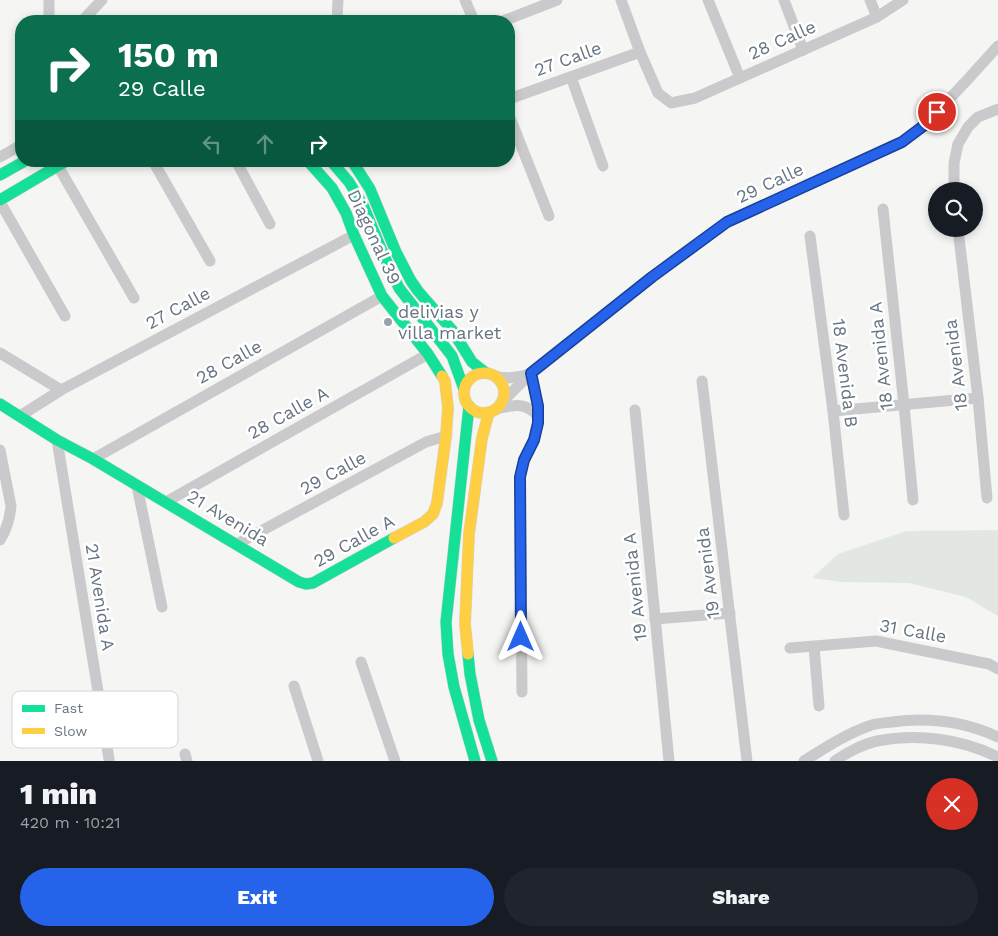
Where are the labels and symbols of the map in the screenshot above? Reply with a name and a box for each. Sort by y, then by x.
street label: 28 Calle [745,15,819,64]
street label: 27 Calle [531,37,604,80]
pin [916,91,958,133]
street label: 29 Calle [733,158,807,207]
street label: Diagonal 39 [343,186,406,288]
street label: 27 Calle [142,282,214,333]
place label: delivias y villa market [398,301,502,343]
street label: 18 Avenida A [864,301,897,411]
marker: delivias y villa market [382,316,394,328]
street label: 18 Avenida B [828,317,863,429]
street label: 18 Avenida [939,318,972,412]
street label: 28 Calle [192,335,265,388]
street label: 28 Calle A [244,382,332,443]
street label: 29 Calle [296,446,369,499]
street label: 21 Avenida [184,485,273,550]
street label: 29 Calle A [310,510,398,571]
street label: 19 Avenida [691,526,724,620]
street label: 19 Avenida A [618,532,651,642]
street label: 21 Avenida A [82,542,119,652]
position arrow [494,610,546,662]
street label: 31 Calle [878,614,948,647]
legend [12,691,178,748]
text: Fast [54,700,83,716]
text: Slow [54,723,87,739]

